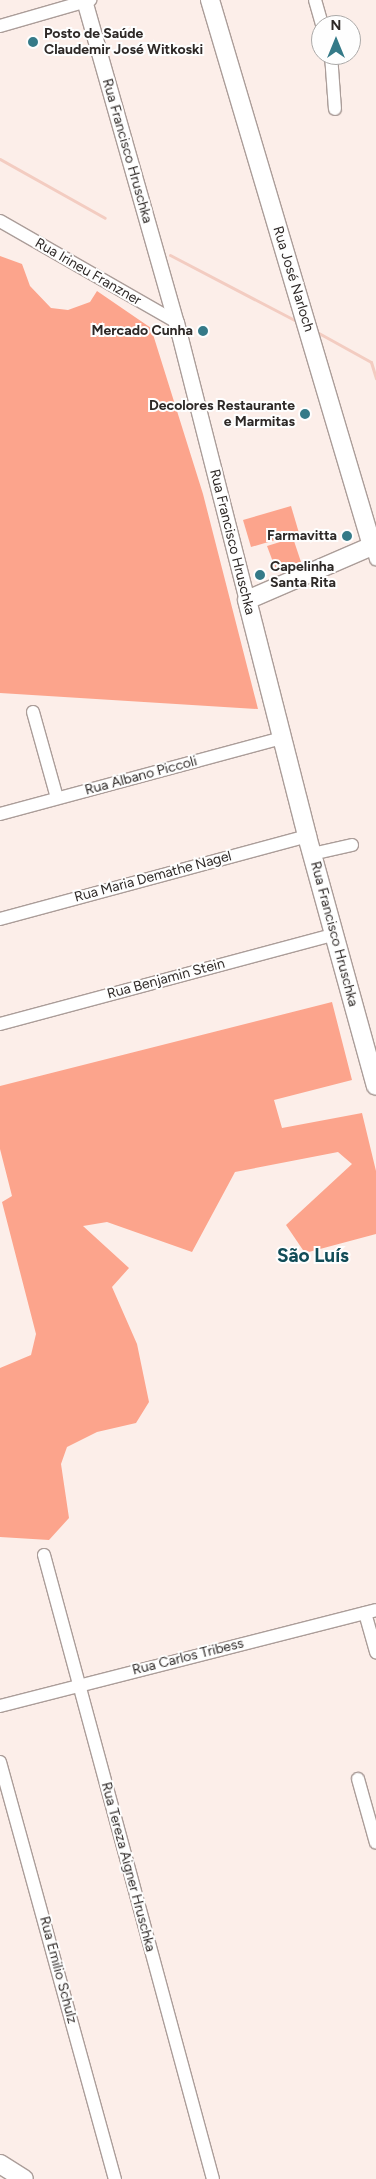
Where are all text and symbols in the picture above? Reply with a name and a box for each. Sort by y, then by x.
north arrow [311,15,361,65]
text: N [331,17,341,34]
place label: Posto de Saúde Claudemir José Witkoski [44,26,203,58]
marker: Posto de Saúde Claudemir José Witkoski [26,35,40,49]
street label: Rua Francisco Hruschka [98,77,156,225]
street label: Rua José Narloch [269,224,317,334]
street label: Rua Irineu Franzner [32,235,144,309]
place label: Mercado Cunha [92,323,193,339]
marker: Mercado Cunha [197,325,209,337]
place label: Decolores Restaurante e Marmitas [149,398,295,431]
marker: Decolores Restaurante e Marmitas [299,408,311,420]
street label: Rua Francisco Hruschka [206,467,258,617]
place label: Farmavitta [267,528,337,544]
marker: Farmavitta [341,530,353,542]
place label: Capelinha Santa Rita [270,559,336,592]
marker: Capelinha Santa Rita [254,569,266,581]
street label: Rua Albano Piccoli [83,753,199,799]
street label: Rua Maria Demathe Nagel [72,848,234,906]
street label: Rua Francisco Hruschka [307,860,361,1008]
street label: Rua Benjamin Stein [105,955,227,1003]
district label: São Luís [277,1245,349,1267]
street label: Rua Carlos Tribess [131,1635,245,1679]
street label: Rua Tereza Aigner Hruschka [97,1780,159,1954]
street label: Rua Emilio Schulz [36,1915,80,2025]

